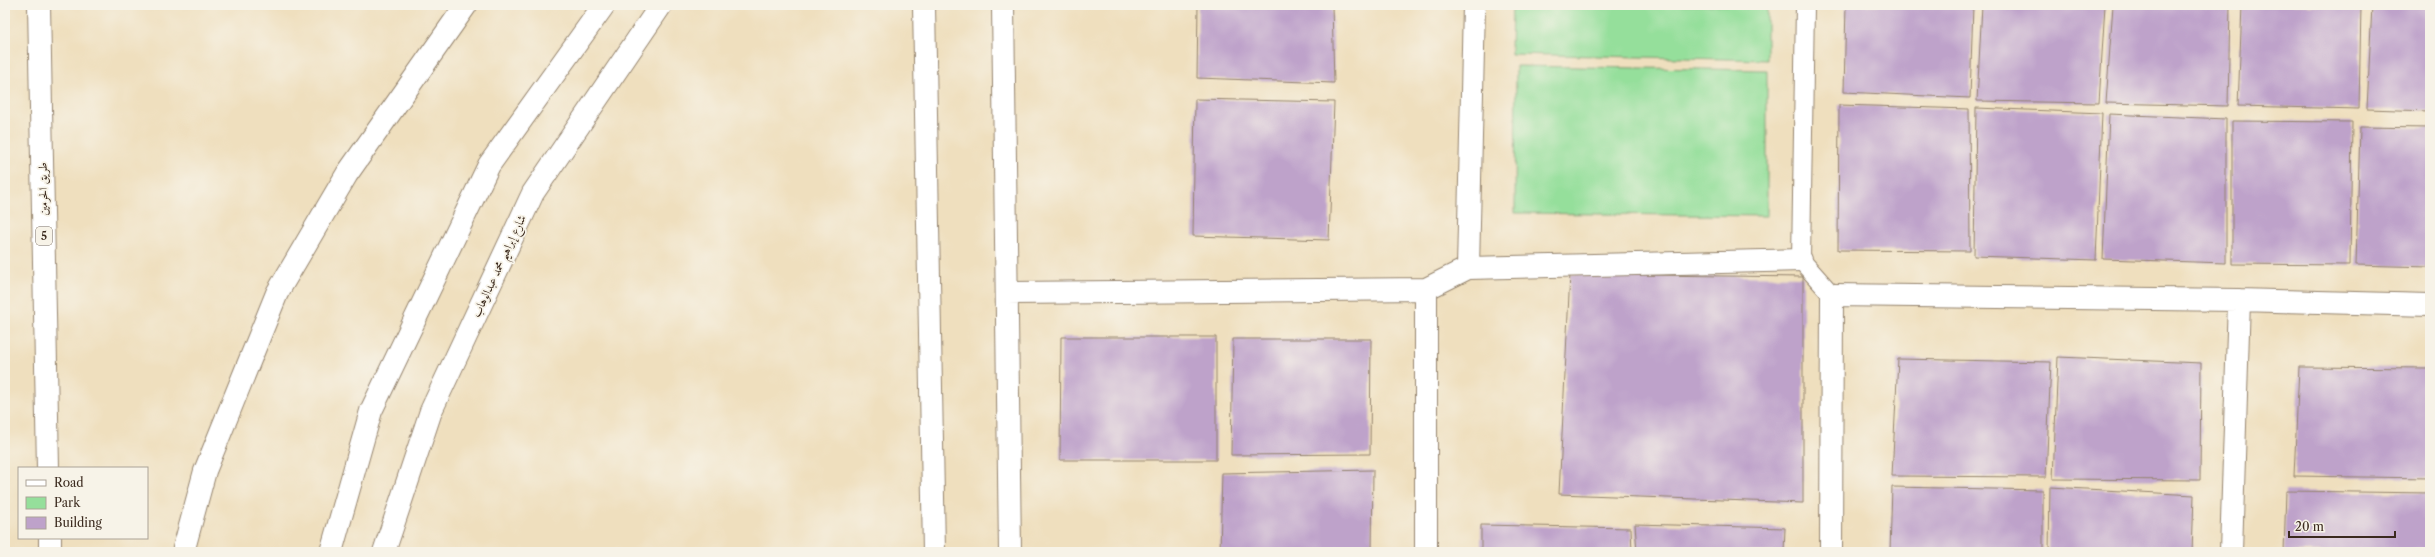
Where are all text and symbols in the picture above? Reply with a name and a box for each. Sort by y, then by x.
street label: طريق الحرمين [35,162,51,216]
street label: شارع إبراهيم محمد عبدالوهاب [468,212,533,322]
road number: 5 [36,227,52,245]
legend [18,467,148,539]
text: Road [54,475,84,490]
text: Park [54,495,81,510]
scale bar [2289,513,2395,539]
text: Building [54,515,102,530]
text: 20 m [2295,519,2324,534]

